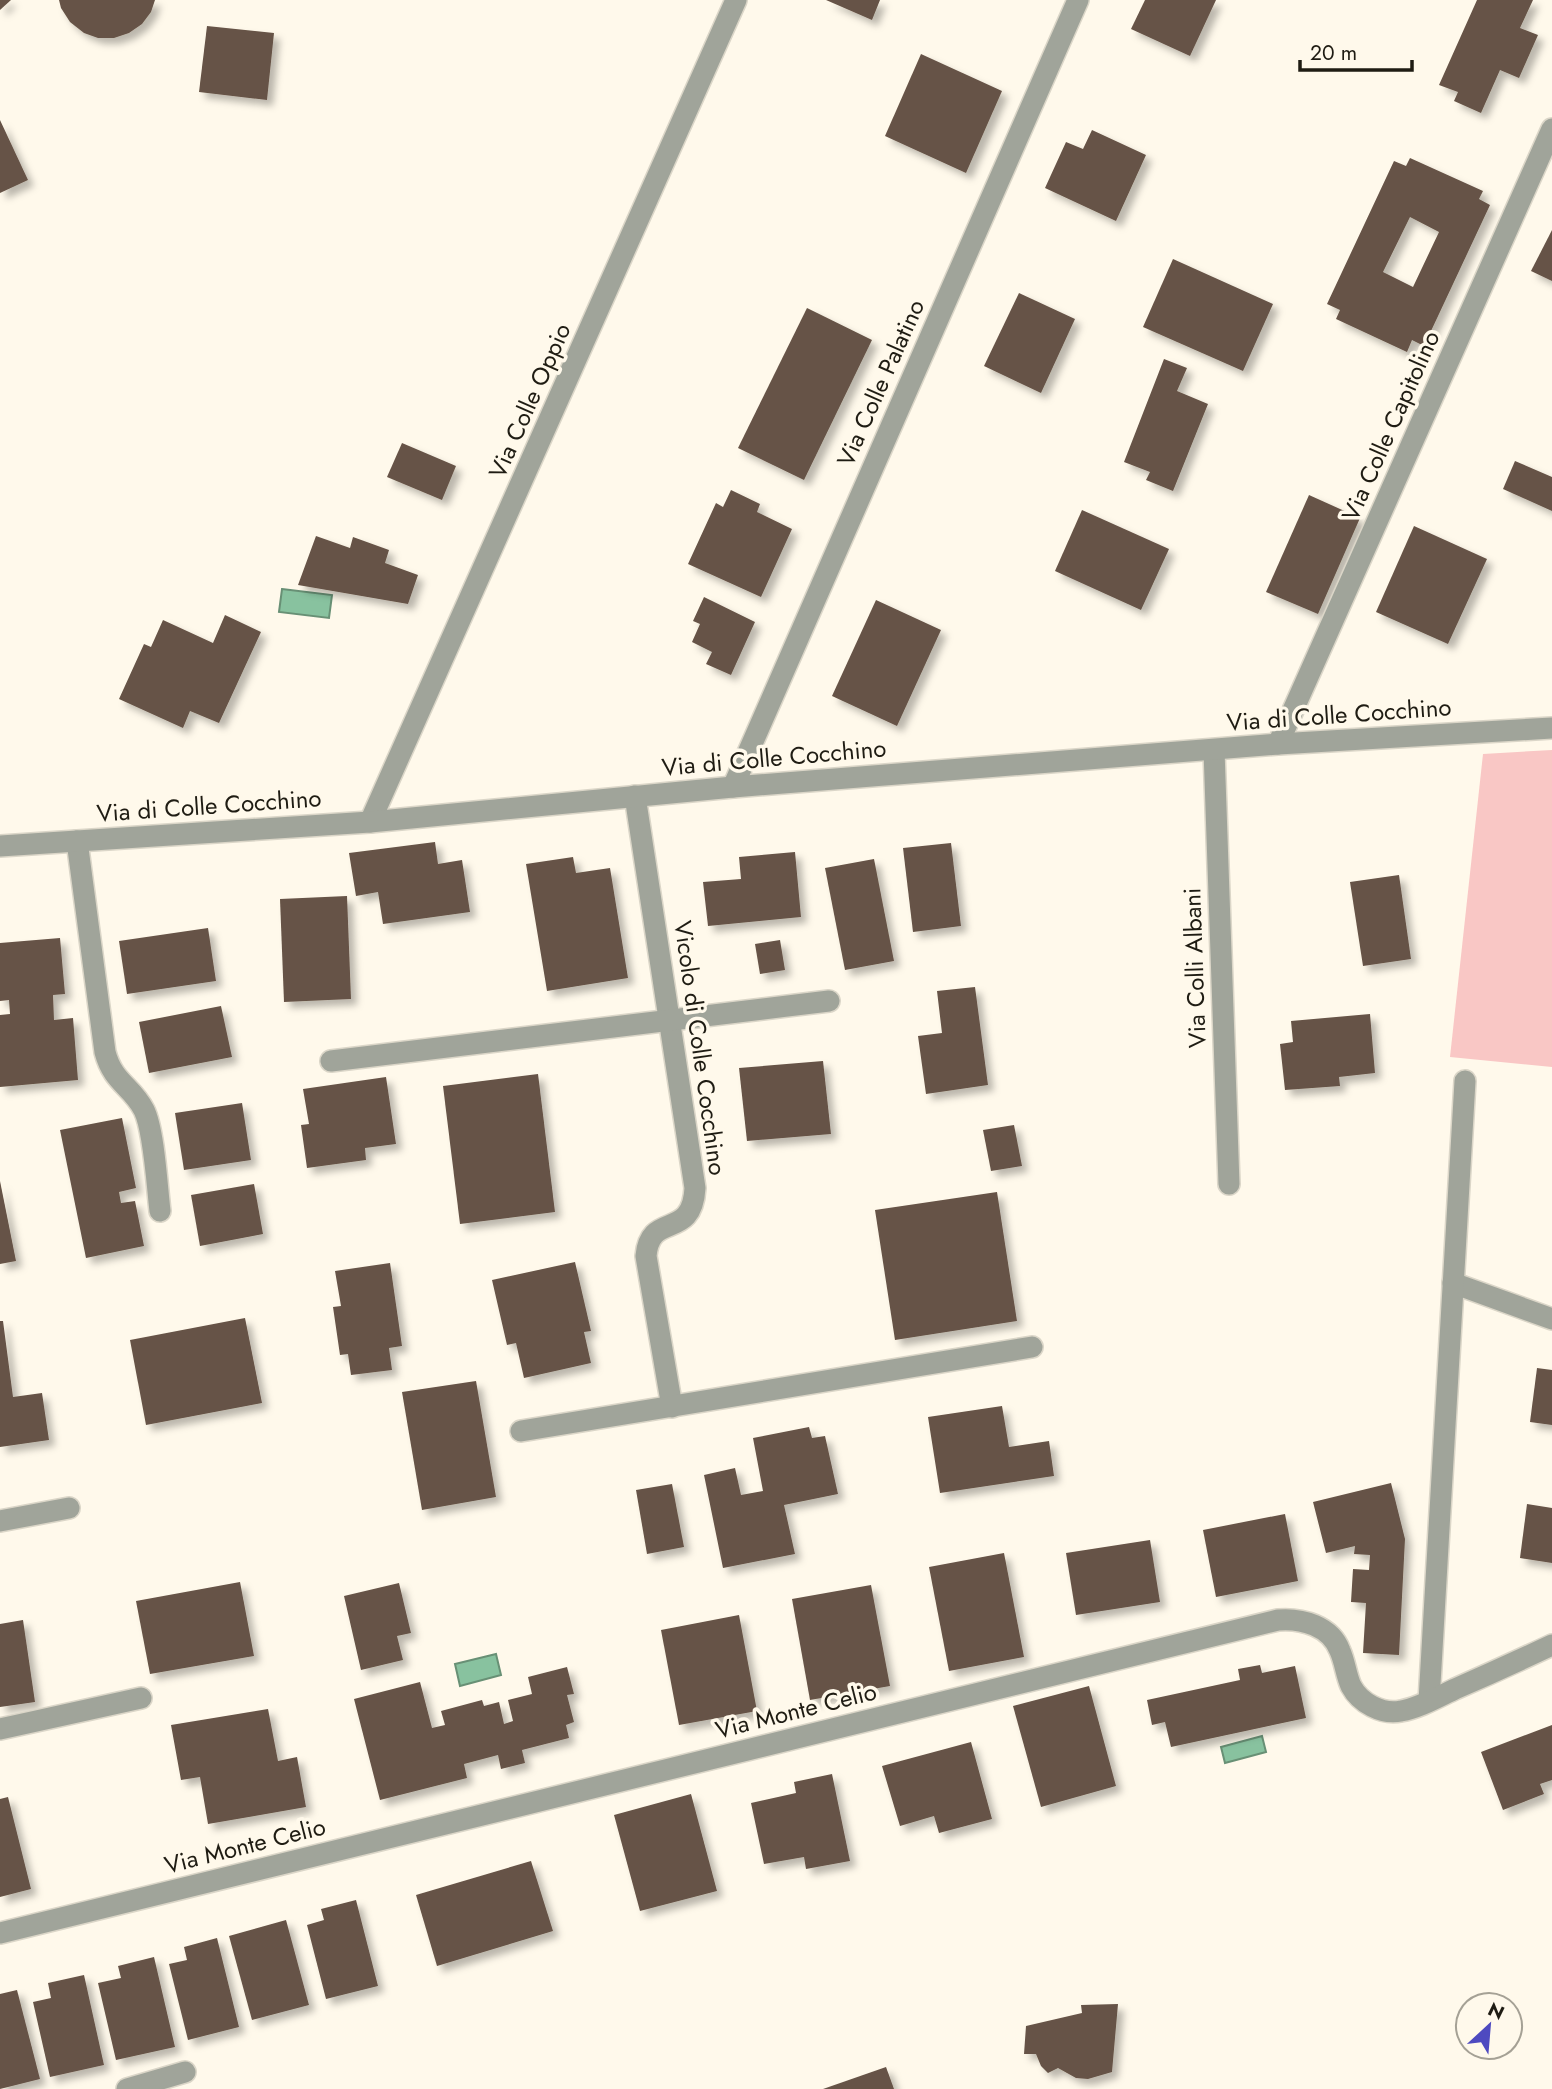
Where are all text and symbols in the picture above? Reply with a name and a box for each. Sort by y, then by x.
scale bar [1300,28,1412,72]
text: 20 m [1310,38,1357,68]
street label: Via Colle Palatino [828,294,933,472]
street label: Via Colle Oppio [480,318,579,484]
street label: Via Colle Capitolino [1333,325,1448,527]
street label: Via di Colle Cocchino [1225,689,1452,740]
street label: Via di Colle Cocchino [660,730,888,785]
street label: Via di Colle Cocchino [95,780,322,831]
street label: Via Colli Albani [1174,887,1215,1049]
street label: Vicolo di Colle Cocchino [665,918,736,1178]
street label: Via Monte Celio [712,1674,880,1747]
street label: Via Monte Celio [161,1809,329,1882]
north arrow [1454,1991,1524,2061]
text: N [1484,1996,1509,2027]

